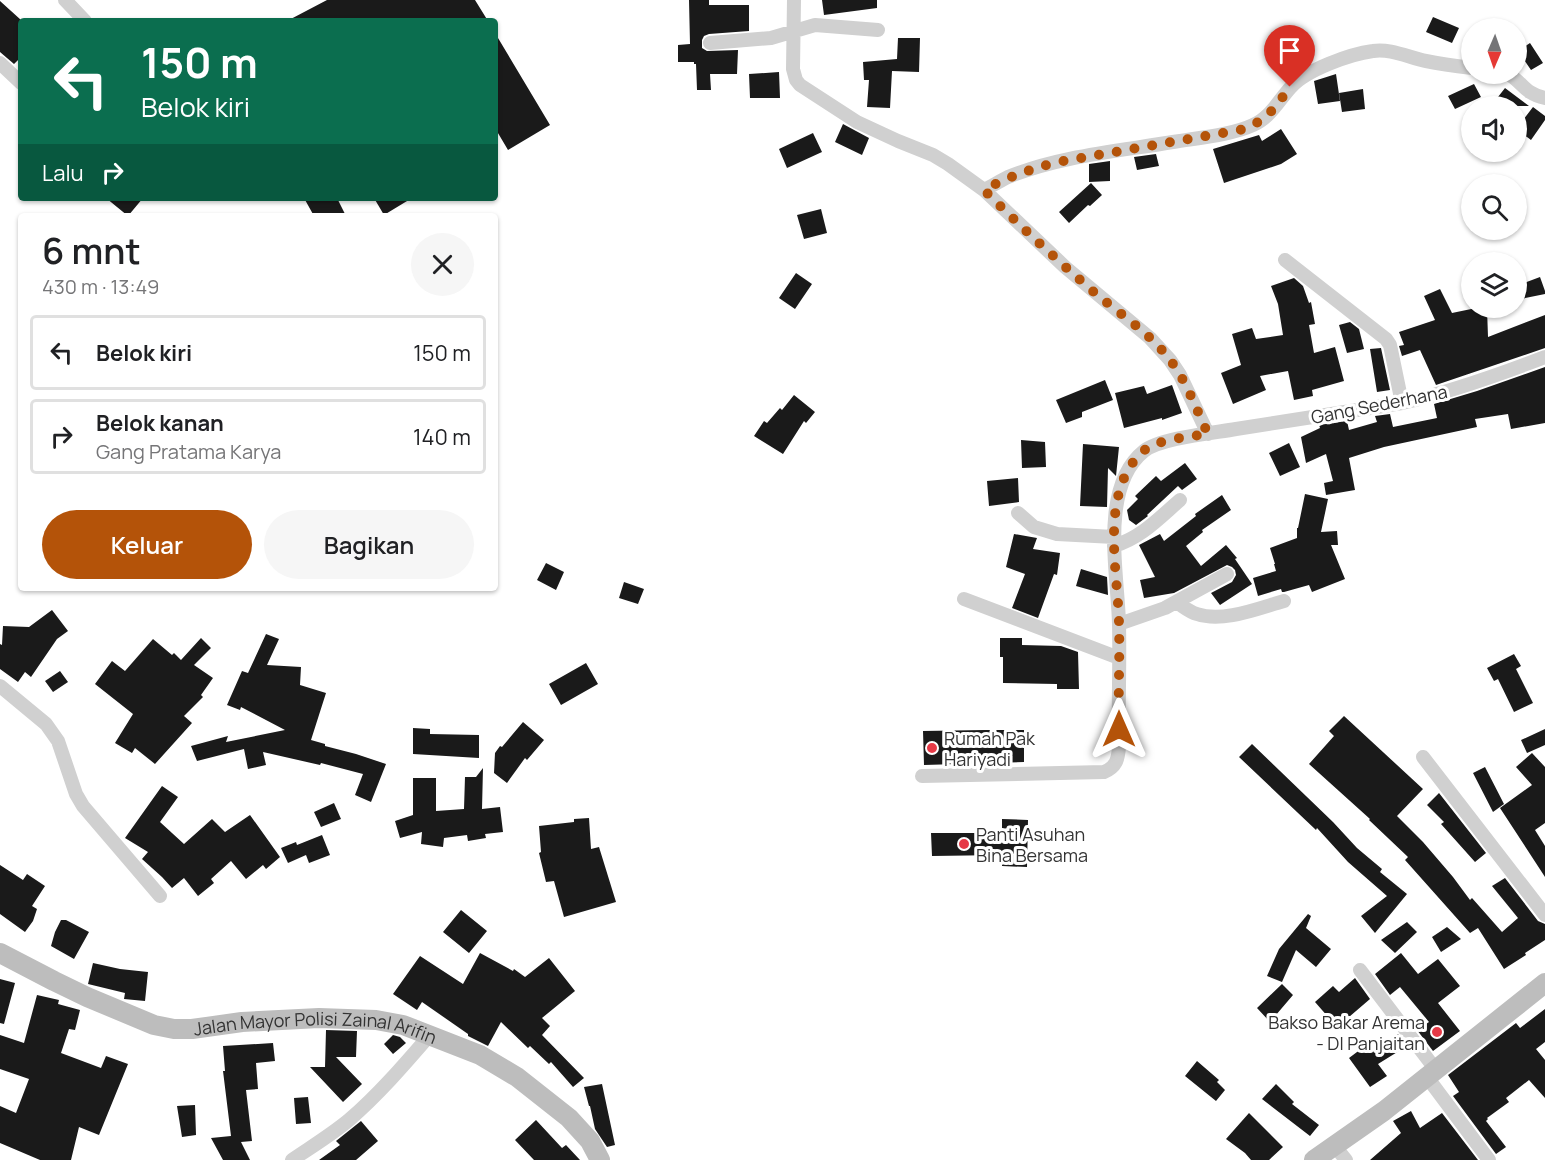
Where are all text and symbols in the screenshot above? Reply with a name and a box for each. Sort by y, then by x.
north arrow [1461,18,1527,84]
map controls [1461,18,1527,318]
pin [1264,25,1315,87]
text: 150 m [141,33,258,91]
icon: arrive [1273,34,1306,67]
icon: left [42,42,120,120]
text: Belok kiri [141,88,250,125]
button: sound [1461,96,1527,162]
icon: right [96,156,129,189]
text: Lalu [42,158,84,188]
button: search [1461,174,1527,240]
text: 6 mnt [42,226,141,275]
button: close [411,233,474,296]
button: layers [1461,252,1527,318]
text: 430 m · 13:49 [42,273,159,300]
icon: left [45,336,78,369]
text: Belok kiri [96,338,192,368]
text: 150 m [413,338,471,368]
street label: Gang Sederhana [1309,379,1449,429]
text: Belok kanan [96,408,224,438]
icon: right [45,420,78,453]
text: 140 m [413,422,471,452]
text: Gang Pratama Karya [96,438,281,465]
button: Keluar [42,510,252,579]
button: Bagikan [264,510,474,579]
position arrow [1087,697,1151,761]
place label: Rumah Pak Hariyadi [944,726,1036,771]
marker: Rumah Pak Hariyadi [925,741,939,755]
place label: Panti Asuhan Bina Bersama [976,822,1088,867]
marker: Panti Asuhan Bina Bersama [957,837,971,851]
street label: Jalan Mayor Polisi Zainal Arifin [192,1006,440,1049]
place label: Bakso Bakar Arema - DI Panjaitan [1268,1010,1425,1055]
marker: Bakso Bakar Arema - DI Panjaitan [1430,1025,1444,1039]

